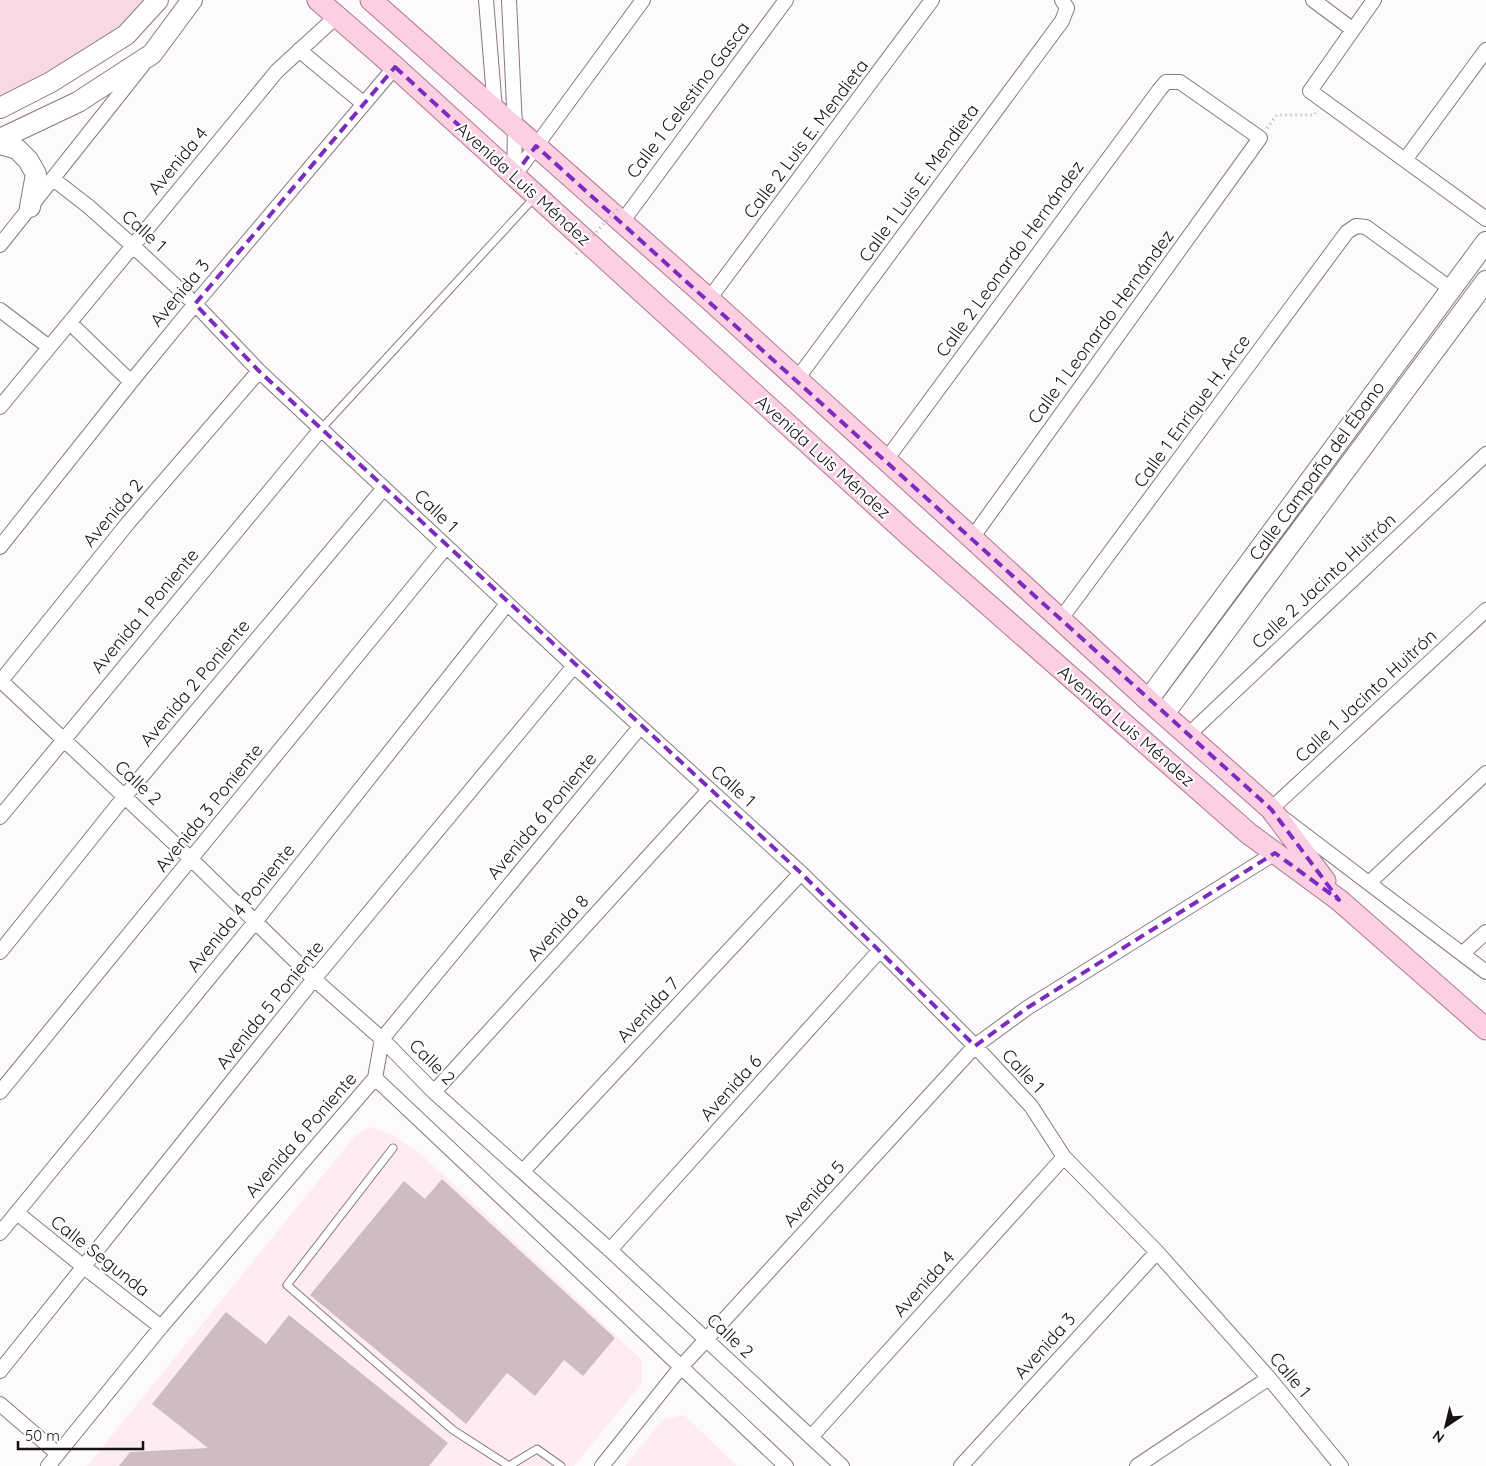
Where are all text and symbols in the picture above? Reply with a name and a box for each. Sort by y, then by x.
street label: Calle 1 Celestino Gasca [621,17,754,183]
street label: Calle 2 Luis E. Mendieta [738,54,873,223]
street label: Calle 1 Luis E. Mendieta [853,99,984,266]
street label: Avenida Luis Méndez [451,117,596,250]
street label: Avenida 4 [143,122,213,199]
street label: Calle 2 Leonardo Hernández [931,156,1089,361]
street label: Calle 1 [117,205,172,257]
street label: Calle 1 Leonardo Hernández [1023,225,1179,428]
street label: Avenida 3 [145,254,215,331]
street label: Calle 1 Enrique H. Arce [1128,330,1255,492]
street label: Calle Campaña del Ébano [1244,376,1390,565]
street label: Avenida Luis Méndez [751,390,896,523]
street label: Avenida 2 [78,474,148,551]
street label: Calle 1 [409,484,463,537]
street label: Calle 2 Jacinto Huitrón [1247,508,1401,653]
street label: Avenida 1 Poniente [86,544,203,678]
street label: Avenida 2 Poniente [135,614,255,751]
street label: Calle 1 Jacinto Huitrón [1290,624,1441,767]
street label: Avenida Luis Méndez [1053,660,1200,791]
street label: Avenida 3 Poniente [150,739,267,877]
street label: Avenida 6 Poniente [482,747,601,884]
street label: Calle 2 [110,755,167,810]
street label: Calle 1 [706,760,761,812]
street label: Avenida 4 Poniente [182,839,299,977]
street label: Avenida 8 [522,890,593,966]
street label: Avenida 5 Poniente [211,936,329,1074]
street label: Avenida 7 [612,972,684,1047]
street label: Calle 2 [404,1034,460,1090]
street label: Calle 1 [997,1044,1050,1098]
street label: Avenida 6 [695,1049,767,1126]
street label: Avenida 6 Poniente [240,1067,361,1202]
street label: Avenida 5 [778,1156,849,1232]
street label: Calle Segunda [46,1210,155,1301]
street label: Avenida 4 [888,1246,959,1322]
street label: Calle 2 [702,1308,759,1363]
street label: Avenida 3 [1009,1308,1080,1384]
street label: Calle 1 [1265,1347,1316,1402]
north arrow [1421,1401,1471,1451]
scale bar [18,1418,142,1450]
text: 50 m [25,1426,60,1445]
text: N [1429,1426,1448,1447]

